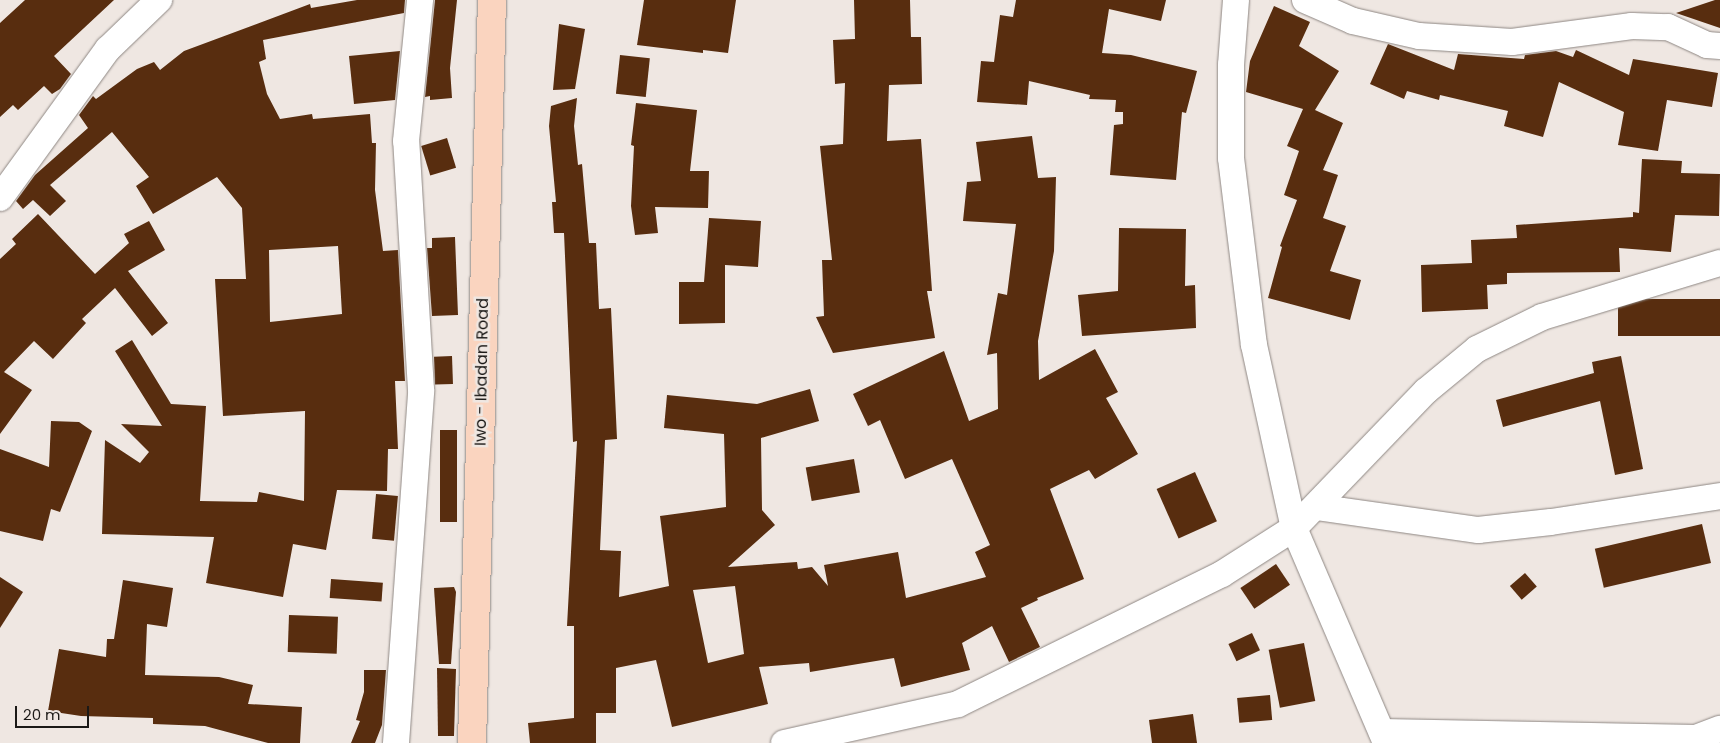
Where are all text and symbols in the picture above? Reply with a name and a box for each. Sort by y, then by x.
street label: Iwo - Ibadan Road [471,298,493,446]
scale bar [18,696,91,728]
text: 20 m [23,704,61,725]

